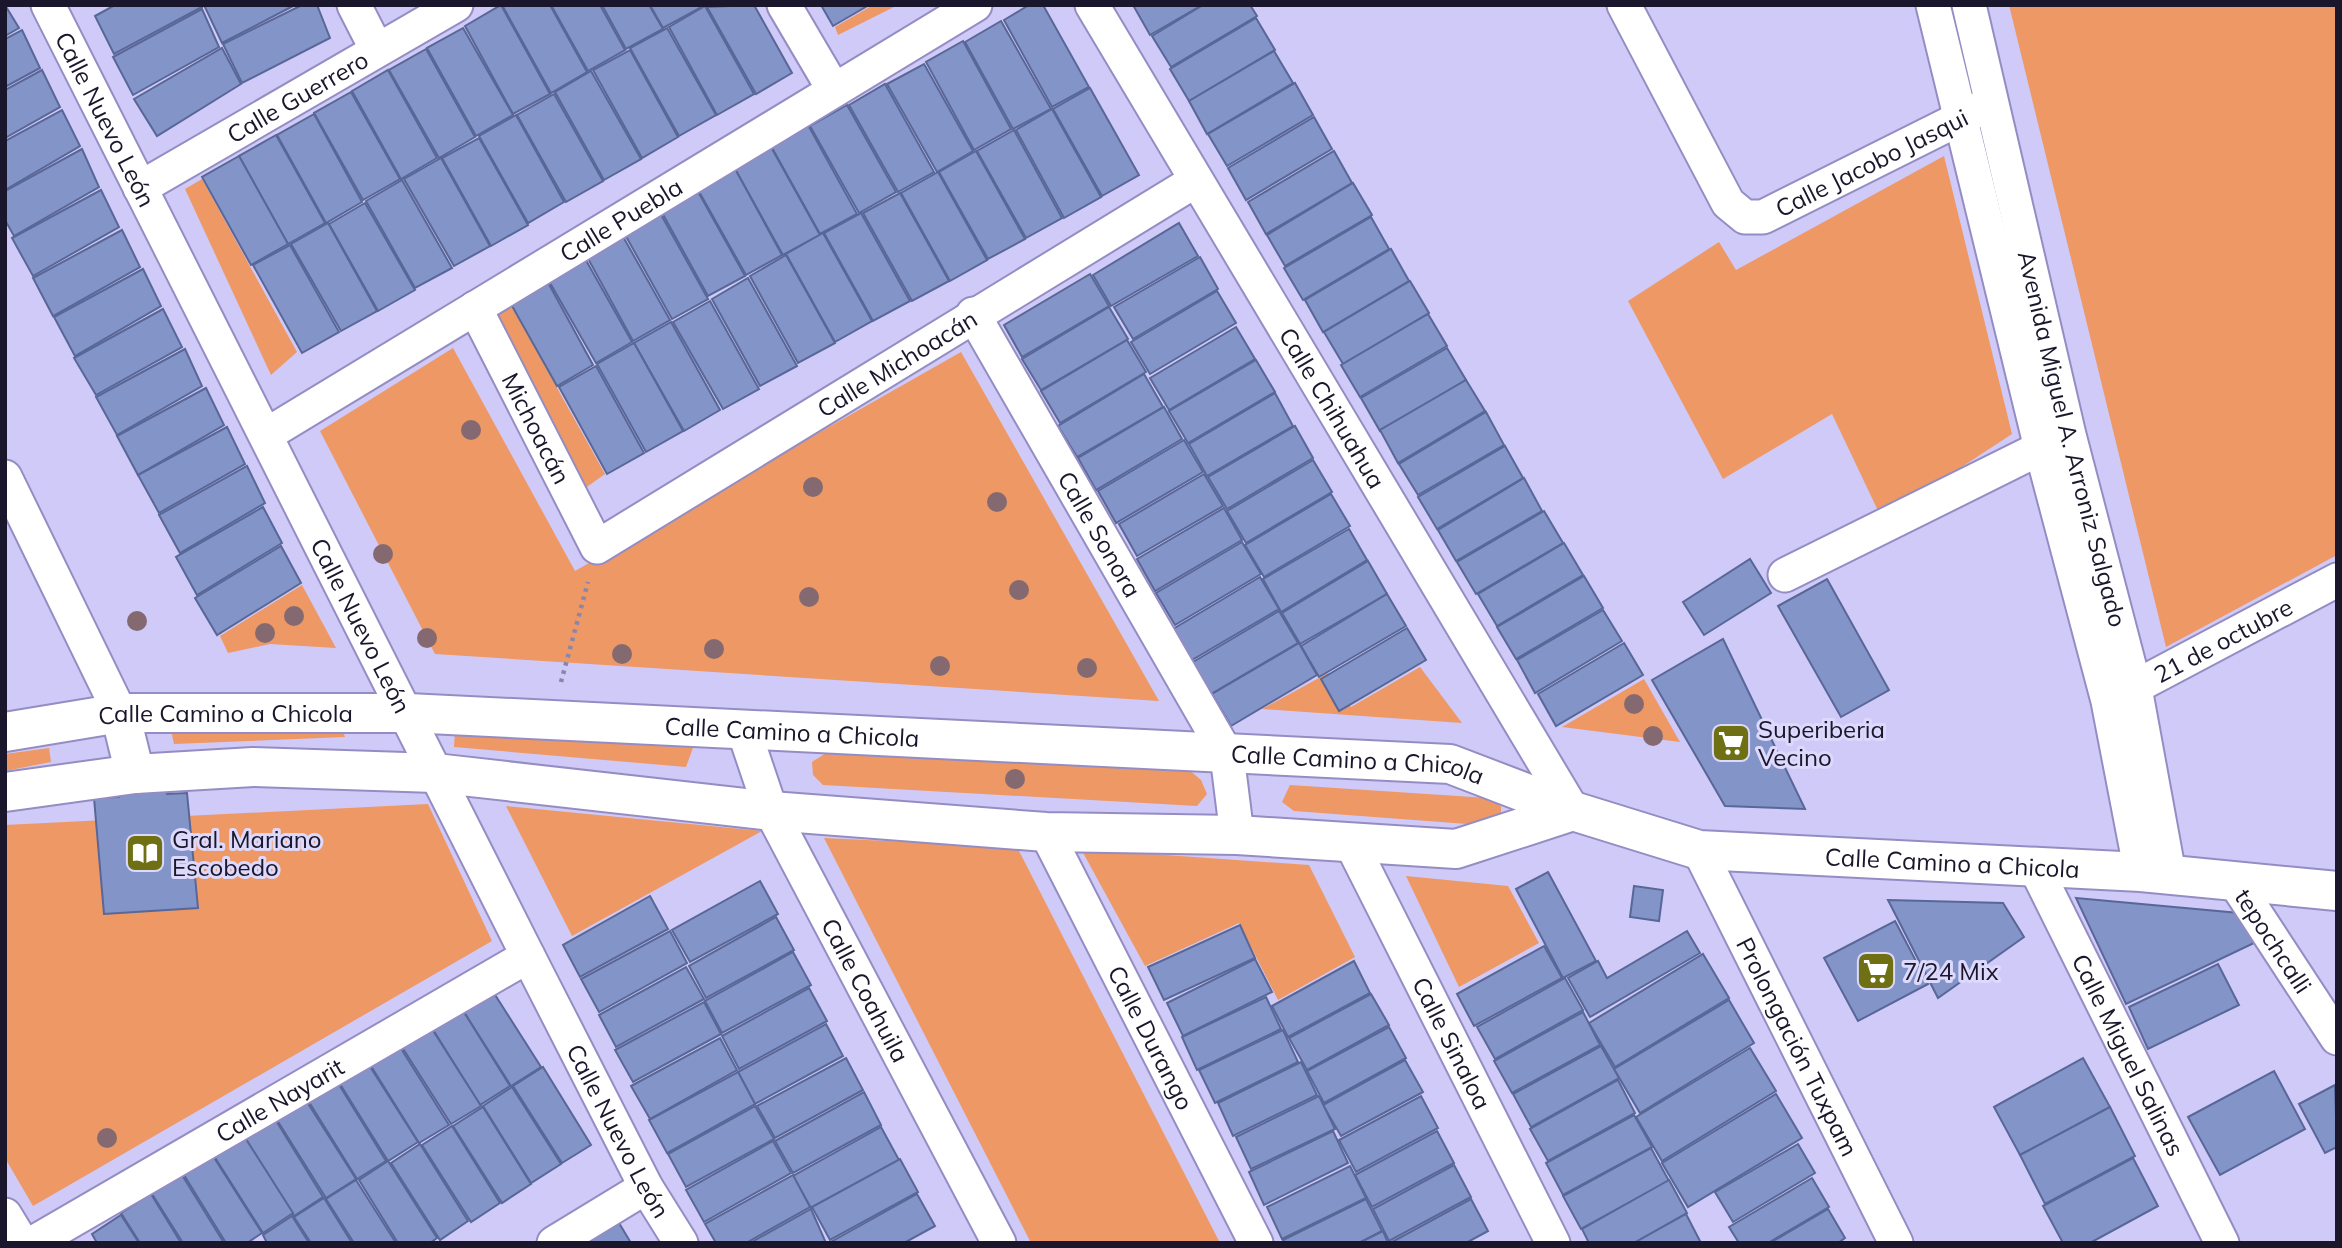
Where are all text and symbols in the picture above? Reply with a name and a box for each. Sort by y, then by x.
street label: Calle Nuevo León [49,27,162,212]
street label: Calle Guerrero [221,44,374,149]
street label: Calle Jacobo Jasqui [1770,102,1973,223]
street label: Calle Puebla [554,171,688,268]
street label: Avenida Miguel A. Arroniz Salgado [2012,248,2133,630]
street label: Calle Michoacán [812,303,982,424]
street label: Calle Chihuahua [1273,322,1392,494]
street label: Michoacán [496,368,577,489]
street label: Calle Sonora [1052,466,1148,603]
street label: Calle Nuevo León [304,533,418,718]
street label: 21 de octubre [2148,591,2297,689]
street label: Calle Camino a Chicola [96,698,353,731]
street label: Calle Camino a Chicola [664,711,920,753]
place label: Superiberia Vecino [1758,714,1885,772]
supermarket icon: Superiberia Vecino [1710,722,1752,764]
street label: Calle Camino a Chicola [1230,738,1489,791]
place label: Gral. Mariano Escobedo [172,824,322,882]
library icon: Gral. Mariano Escobedo [124,832,166,874]
street label: Calle Camino a Chicola [1824,841,2080,884]
street label: tepochcalli [2228,883,2319,999]
street label: Calle Coahuila [815,913,916,1067]
street label: Prolongación Tuxpam [1730,932,1865,1161]
street label: Calle Miguel Salinas [2066,949,2191,1161]
supermarket icon: 7/24 Mix [1855,950,1897,992]
place label: 7/24 Mix [1903,956,1999,986]
street label: Calle Durango [1102,960,1200,1115]
street label: Calle Sinaloa [1406,972,1498,1114]
street label: Calle Nuevo León [560,1039,676,1223]
street label: Calle Nayarit [210,1051,349,1149]

